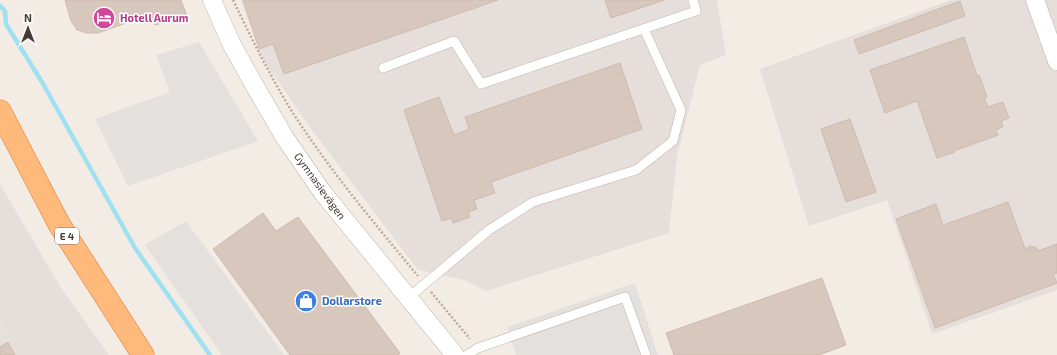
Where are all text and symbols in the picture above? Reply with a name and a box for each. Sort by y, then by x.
hotel icon: Hotell Aurum [91,5,117,31]
north arrow [8,8,48,48]
text: N [24,11,32,24]
place label: Hotell Aurum [120,11,189,24]
street label: Gymnasievägen [292,150,349,222]
road number: E 4 [55,228,79,244]
shop icon: Dollarstore [293,288,319,314]
place label: Dollarstore [322,294,382,307]

